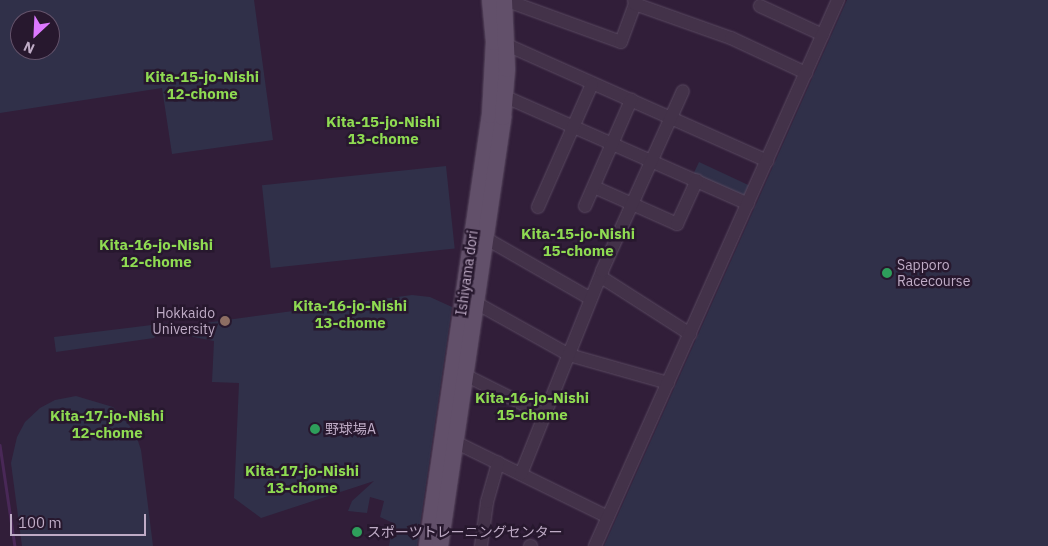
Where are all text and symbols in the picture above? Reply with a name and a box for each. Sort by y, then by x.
north arrow [10,10,60,60]
text: N [21,37,37,58]
district label: Kita-15-jo-Nishi 12-chome [145,67,259,102]
district label: Kita-15-jo-Nishi 13-chome [326,112,440,147]
district label: Kita-15-jo-Nishi 15-chome [521,224,635,259]
street label: Ishiyama dori [453,229,481,317]
district label: Kita-16-jo-Nishi 12-chome [99,235,213,270]
place label: Sapporo Racecourse [897,257,970,290]
marker: Sapporo Racecourse [881,267,893,279]
district label: Kita-16-jo-Nishi 13-chome [293,296,407,331]
place label: Hokkaido University [152,305,215,338]
marker: Hokkaido University [219,315,231,327]
district label: Kita-16-jo-Nishi 15-chome [475,388,589,423]
district label: Kita-17-jo-Nishi 12-chome [50,406,164,441]
place label: 野球場A [325,421,376,437]
marker: 野球場A [309,423,321,435]
district label: Kita-17-jo-Nishi 13-chome [245,461,359,496]
scale bar [12,504,149,536]
text: 100 m [18,513,62,532]
place label: スポーツトレーニングセンター [367,524,563,540]
marker: スポーツトレーニングセンター [351,526,363,538]

